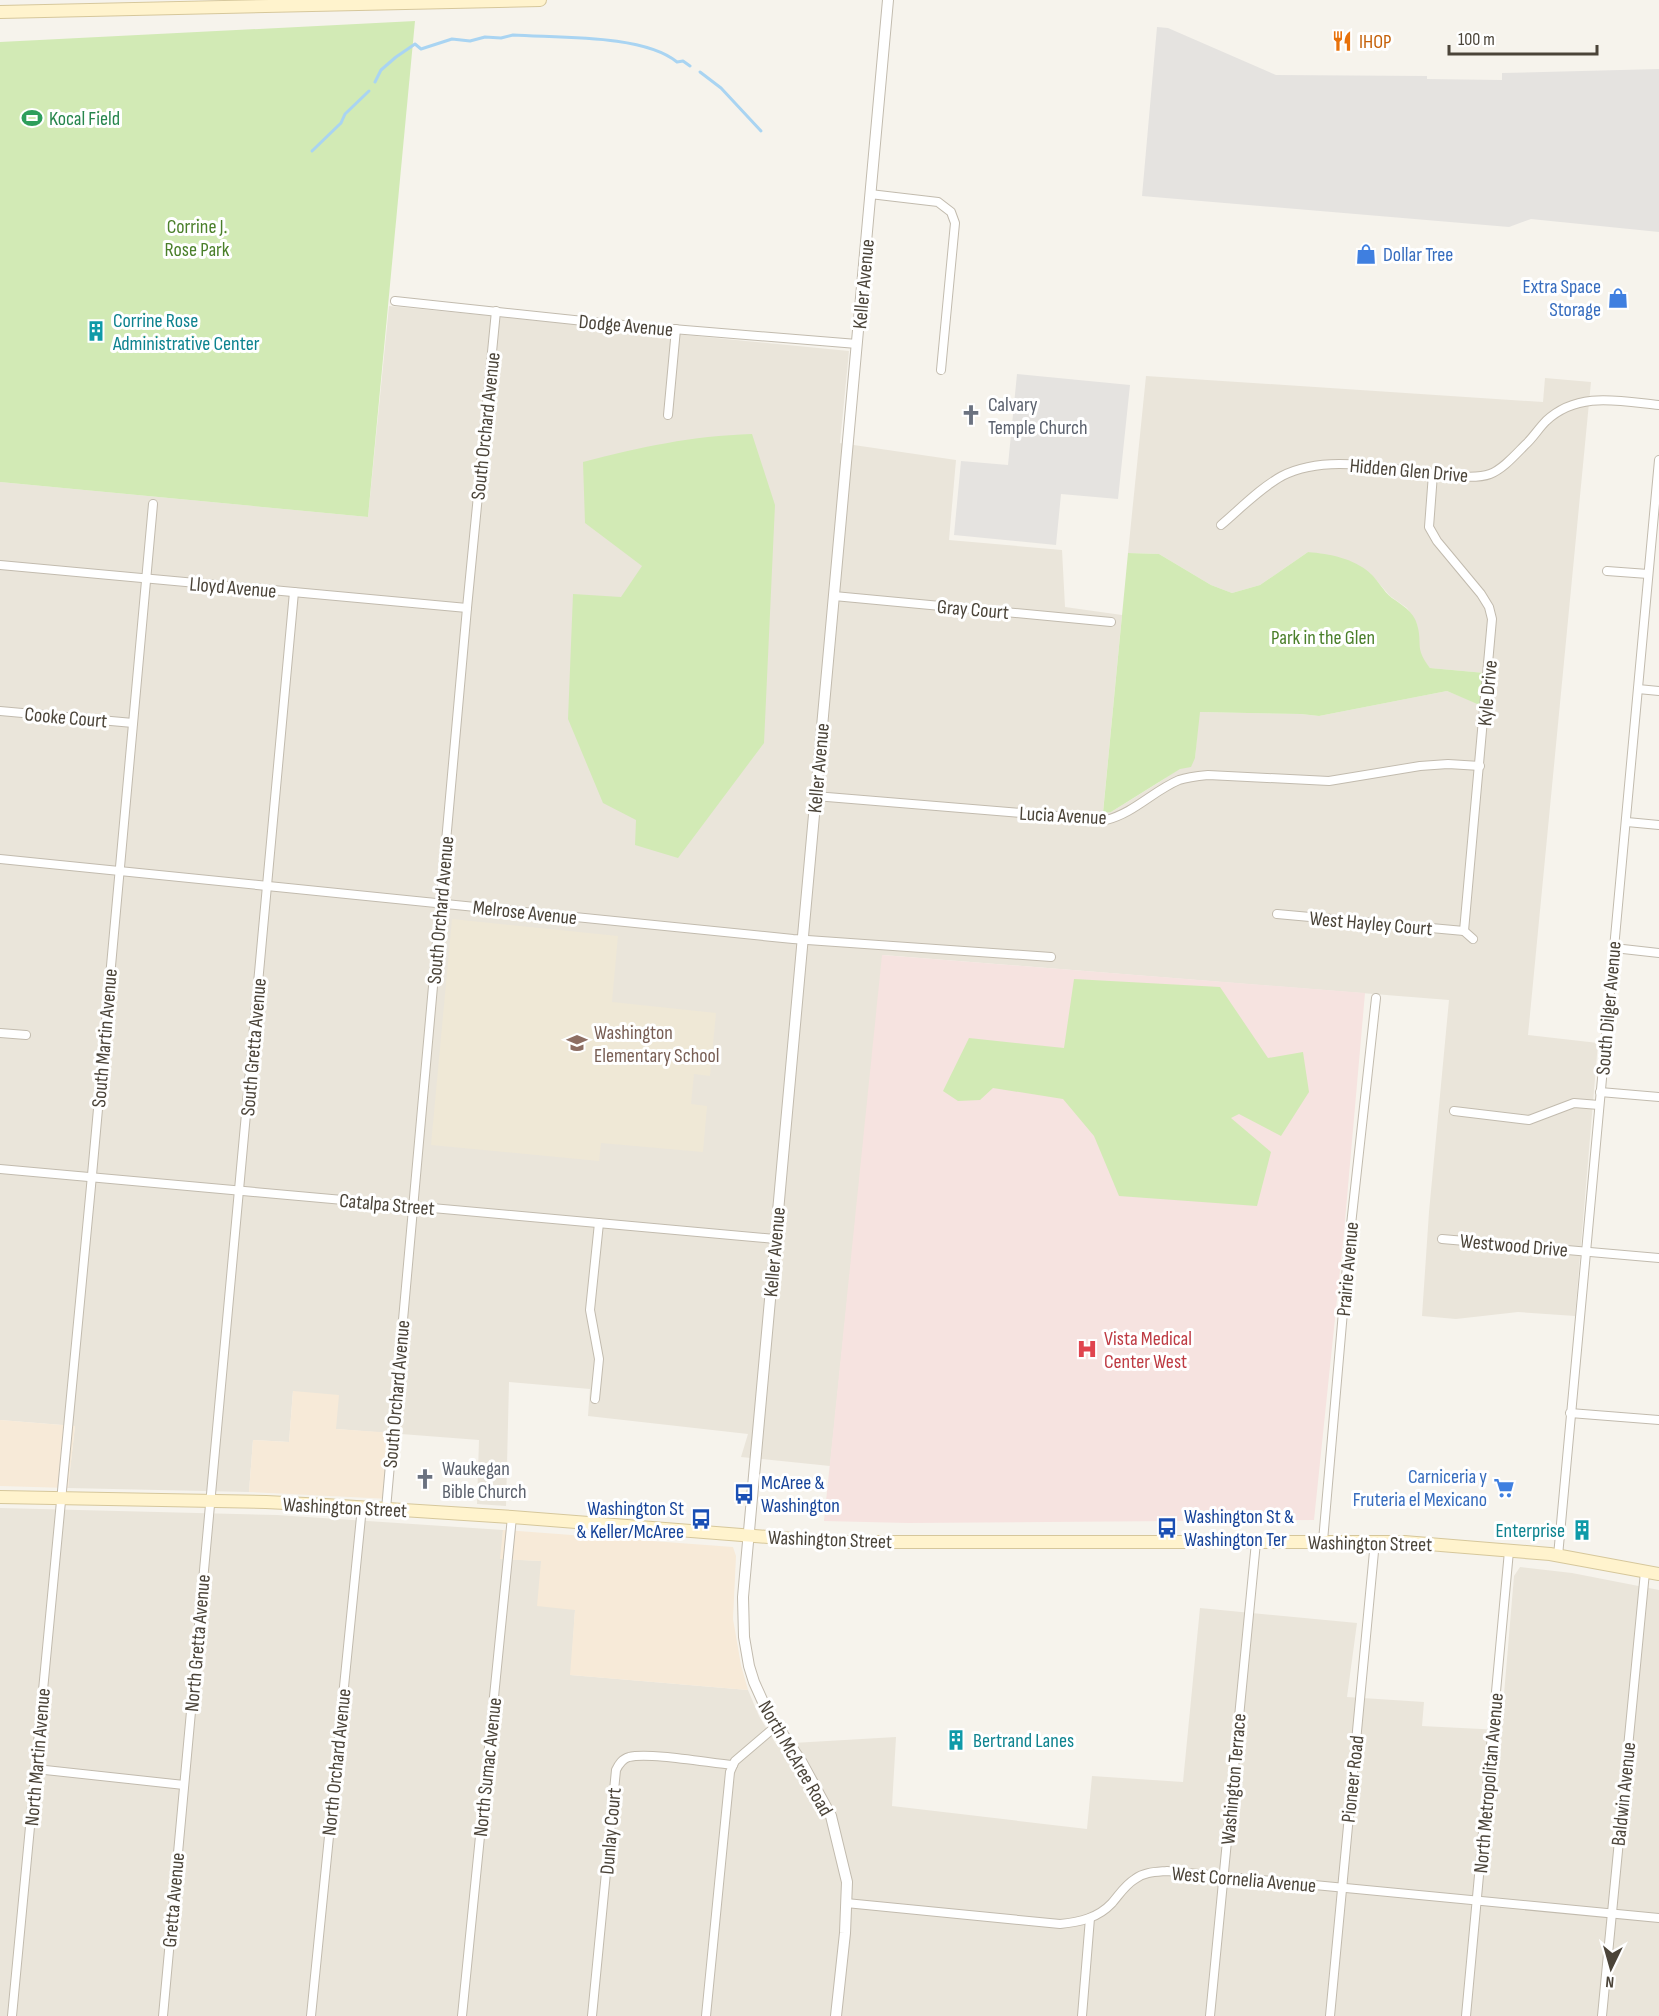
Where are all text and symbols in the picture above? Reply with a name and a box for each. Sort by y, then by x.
scale bar [1449,18,1598,56]
restaurant icon: IHOP [1330,29,1354,53]
text: 100 m [1458,29,1495,50]
place label: IHOP [1359,30,1392,54]
sports icon: Kocal Field [20,106,44,130]
place label: Kocal Field [49,107,120,131]
park label: Corrine J. Rose Park [165,215,230,262]
street label: Keller Avenue [848,238,880,330]
shop icon: Dollar Tree [1354,242,1378,266]
place label: Dollar Tree [1383,243,1453,267]
place label: Extra Space Storage [1522,275,1601,322]
shop icon: Extra Space Storage [1606,286,1630,310]
place label: Corrine Rose Administrative Center [112,309,260,356]
street label: Dodge Avenue [578,310,674,342]
building icon: Corrine Rose Administrative Center [84,319,108,343]
street label: South Orchard Avenue [466,351,506,501]
place label: Calvary Temple Church [988,393,1088,440]
church icon: Calvary Temple Church [959,403,983,427]
street label: Hidden Glen Drive [1349,454,1469,488]
street label: Lloyd Avenue [188,572,277,604]
street label: Gray Court [936,595,1010,625]
park label: Park in the Glen [1271,626,1375,650]
street label: Kyle Drive [1473,659,1503,727]
street label: Cooke Court [24,702,108,734]
street label: Keller Avenue [803,722,835,814]
street label: Lucia Avenue [1019,802,1107,830]
street label: South Orchard Avenue [423,835,459,985]
street label: Melrose Avenue [472,896,578,930]
street label: West Hayley Court [1308,907,1433,941]
street label: South Dilger Avenue [1591,940,1627,1076]
street label: South Martin Avenue [87,968,123,1108]
street label: South Gretta Avenue [236,977,272,1117]
place label: Washington Elementary School [594,1021,720,1068]
school or university icon: Washington Elementary School [565,1031,589,1055]
street label: Catalpa Street [338,1189,436,1221]
street label: Keller Avenue [759,1206,791,1298]
street label: Prairie Avenue [1332,1221,1364,1317]
street label: Westwood Drive [1459,1229,1569,1263]
street label: South Orchard Avenue [379,1319,415,1469]
place label: Vista Medical Center West [1104,1327,1192,1374]
hospital icon: Vista Medical Center West [1075,1337,1099,1361]
place label: Waukegan Bible Church [442,1457,526,1504]
place label: Carniceria y Fruteria el Mexicano [1353,1465,1487,1512]
church icon: Waukegan Bible Church [413,1467,437,1491]
place label: McAree & Washington [761,1471,840,1518]
supermarket icon: Carniceria y Fruteria el Mexicano [1492,1476,1516,1500]
bus stop icon: McAree & Washington [732,1482,756,1506]
street label: Washington Street [282,1493,408,1523]
place label: Washington St & Keller/McAree [577,1497,684,1544]
place label: Washington St & Washington Ter [1184,1505,1294,1552]
bus stop icon: Washington St & Keller/McAree [689,1507,713,1531]
bus stop icon: Washington St & Washington Ter [1155,1516,1179,1540]
building icon: Enterprise [1570,1518,1594,1542]
place label: Enterprise [1495,1519,1565,1543]
street label: Washington Street [767,1526,892,1554]
street label: Washington Street [1308,1531,1432,1557]
street label: North Gretta Avenue [180,1573,216,1713]
street label: North Martin Avenue [20,1687,56,1827]
street label: North Orchard Avenue [317,1687,357,1837]
street label: North Metropolitan Avenue [1469,1692,1509,1874]
street label: North Sumac Avenue [469,1696,507,1838]
street label: North McAree Road [752,1697,838,1820]
street label: Washington Terrace [1216,1712,1252,1846]
building icon: Bertrand Lanes [944,1728,968,1752]
place label: Bertrand Lanes [973,1729,1074,1753]
street label: Pioneer Road [1336,1734,1369,1824]
street label: Baldwin Avenue [1607,1741,1641,1847]
street label: Dunlay Court [595,1787,627,1876]
street label: Gretta Avenue [158,1852,190,1949]
street label: West Cornelia Avenue [1171,1862,1317,1898]
north arrow [1581,1938,1641,1998]
text: N [1605,1972,1615,1991]

